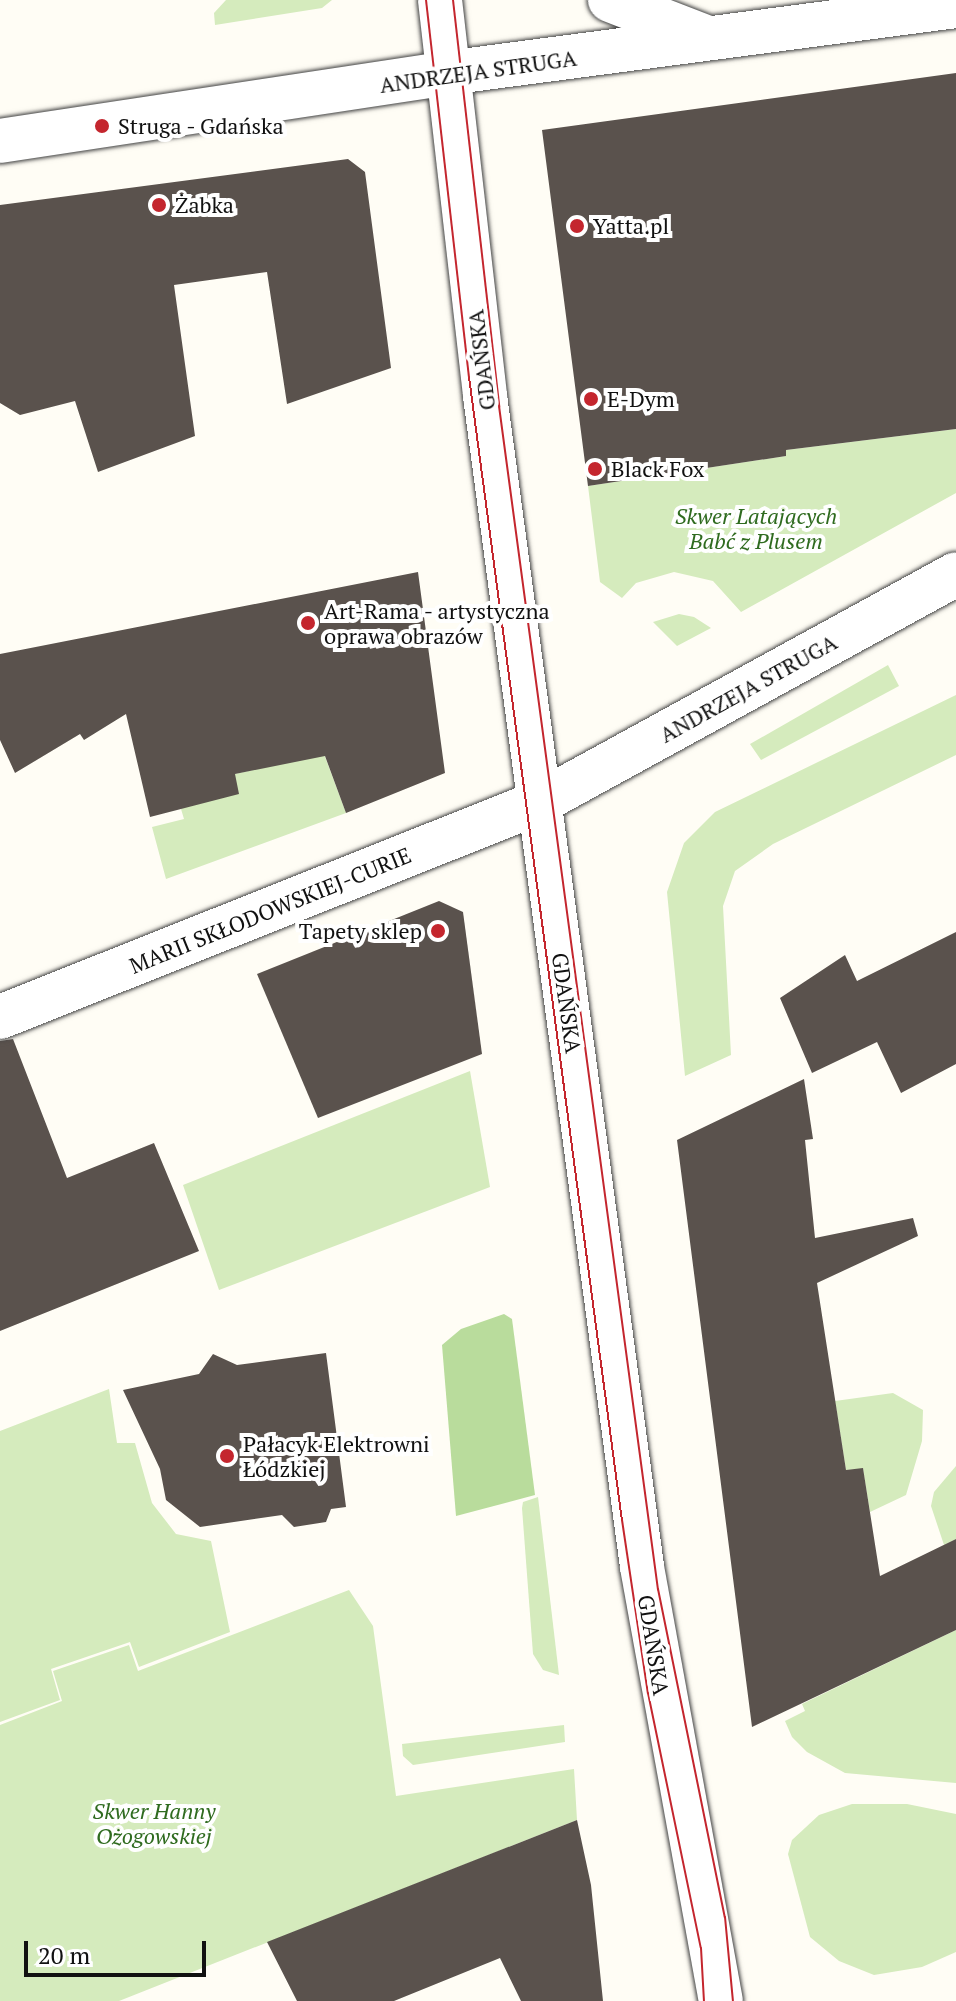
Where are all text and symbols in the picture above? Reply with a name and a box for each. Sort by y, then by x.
street label: ANDRZEJA STRUGA [378,44,578,98]
place label: Struga - Gdańska [118,113,285,139]
marker: Struga - Gdańska [93,117,111,135]
place label: Żabka [175,192,234,218]
marker: Żabka [150,196,168,214]
place label: Yatta.pl [593,213,669,239]
marker: Yatta.pl [568,217,586,235]
street label: GDAŃSKA [462,308,500,412]
place label: E-Dym [607,386,675,412]
marker: E-Dym [582,390,600,408]
place label: Black Fox [611,456,704,482]
marker: Black Fox [586,460,604,478]
park label: Skwer Latających Babć z Plusem [675,502,837,554]
place label: Art-Rama - artystyczna oprawa obrazów [324,597,551,648]
marker: Art-Rama - artystyczna oprawa obrazów [299,614,317,632]
street label: ANDRZEJA STRUGA [655,628,841,748]
street label: MARII SKŁODOWSKIEJ-CURIE [125,841,415,979]
place label: Tapety sklep [299,918,422,944]
marker: Tapety sklep [429,922,447,940]
street label: GDAŃSKA [547,951,587,1055]
place label: Pałacyk Elektrowni Łódzkiej [243,1430,430,1482]
marker: Pałacyk Elektrowni Łódzkiej [218,1447,236,1465]
street label: GDAŃSKA [633,1593,675,1697]
park label: Skwer Hanny Ożogowskiej [93,1797,215,1848]
scale bar [28,1925,210,1975]
text: 20 m [38,1939,90,1971]

